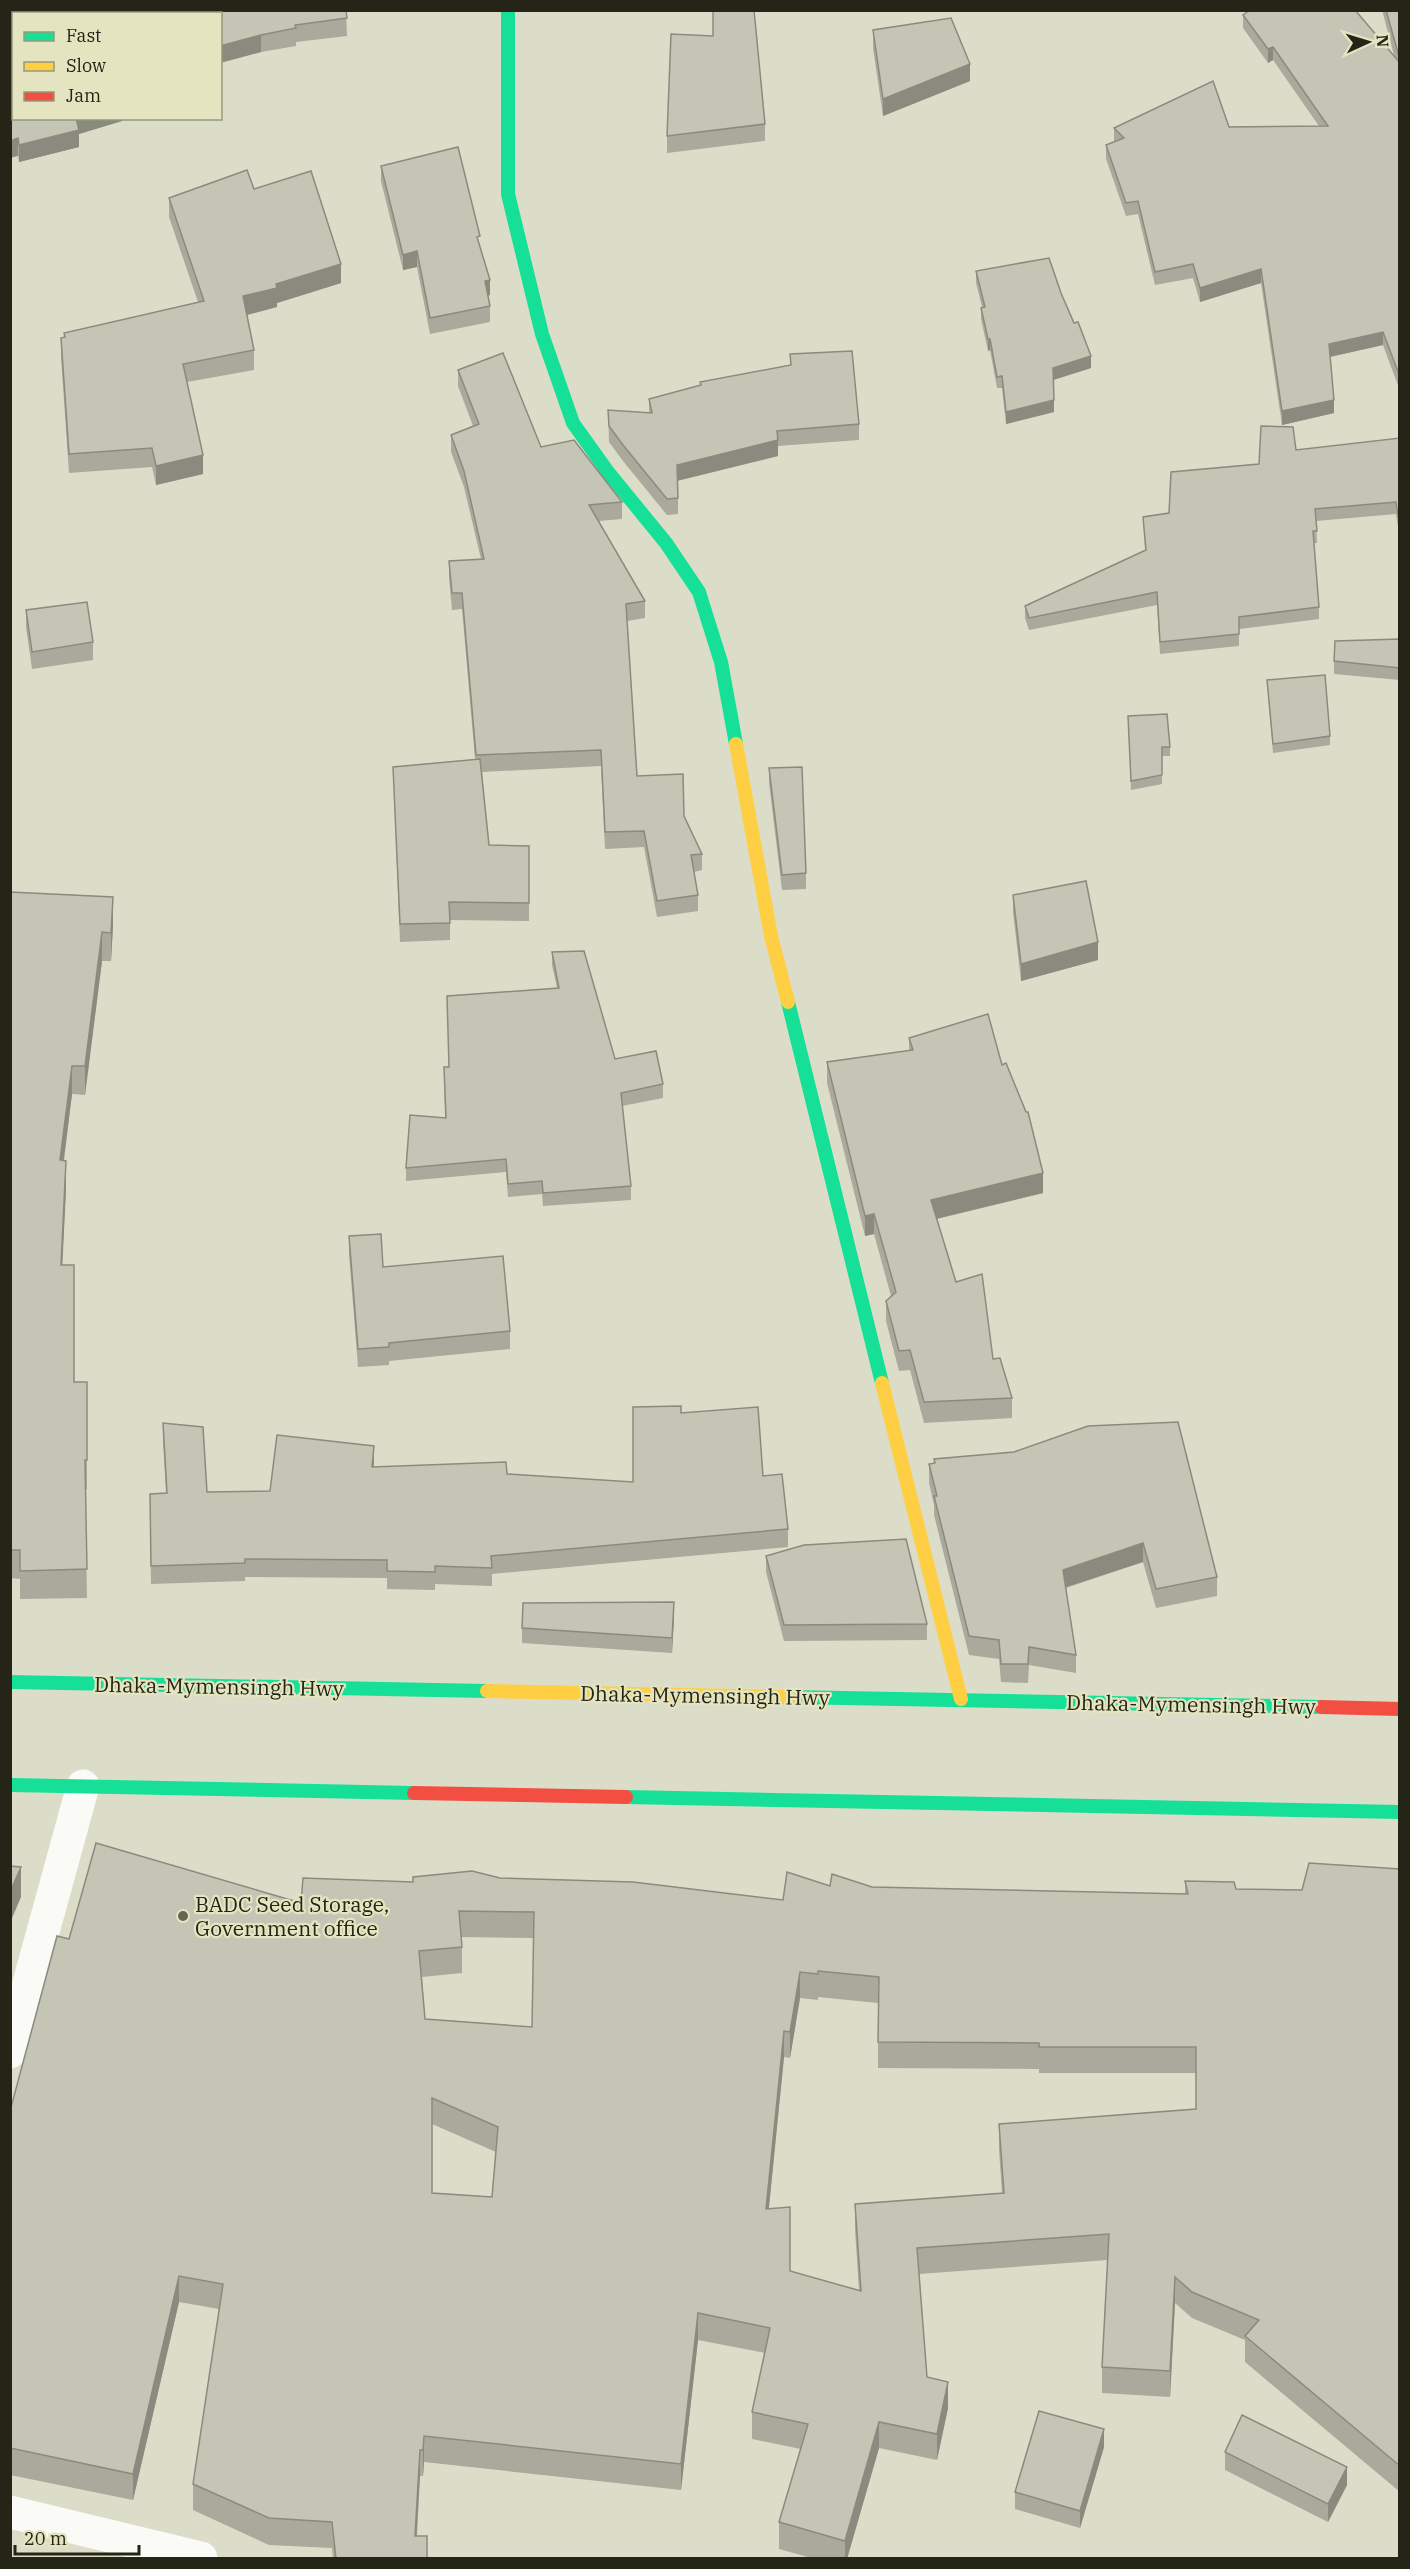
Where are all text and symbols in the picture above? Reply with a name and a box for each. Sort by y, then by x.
legend [12,12,222,120]
north arrow [1338,12,1398,72]
text: Fast [66,24,101,47]
text: N [1373,34,1393,48]
text: Slow [66,54,106,77]
text: Jam [66,84,101,107]
street label: Dhaka-Mymensingh Hwy [94,1670,345,1702]
street label: Dhaka-Mymensingh Hwy [580,1679,831,1711]
street label: Dhaka-Mymensingh Hwy [1066,1688,1317,1720]
place label: BADC Seed Storage, Government office [195,1890,389,1942]
marker: BADC Seed Storage, Government office [176,1909,190,1923]
scale bar [15,2518,140,2556]
text: 20 m [24,2527,67,2550]

